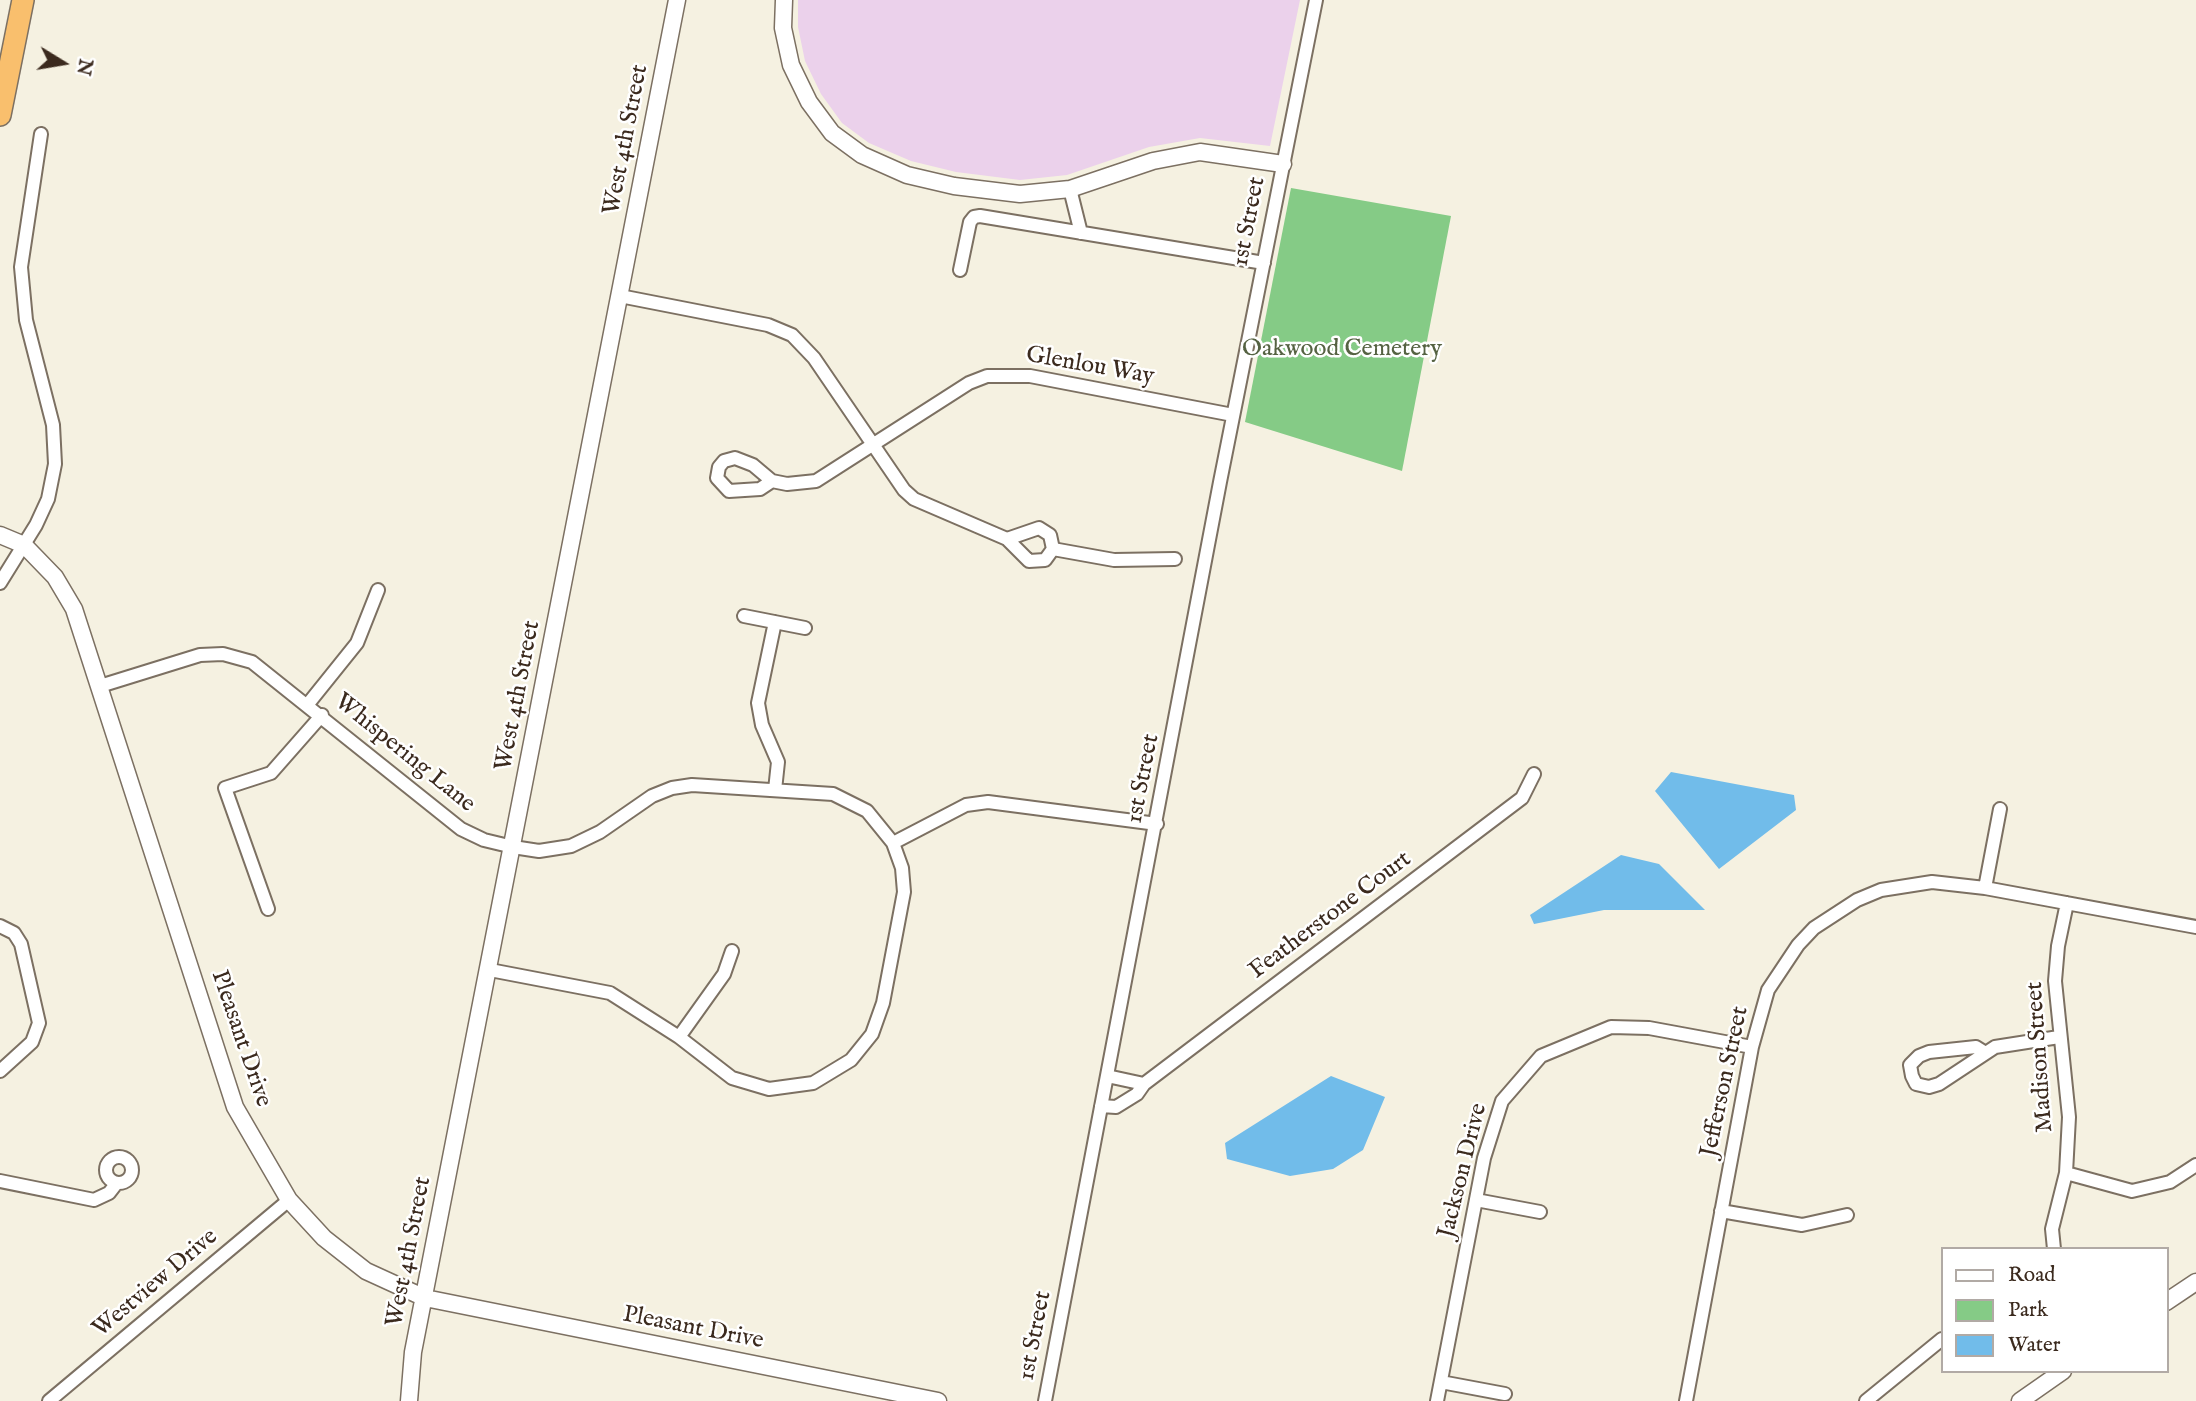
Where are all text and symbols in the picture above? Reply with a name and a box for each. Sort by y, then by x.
north arrow [28,28,98,98]
text: N [70,57,97,77]
street label: West 4th Street [598,63,656,217]
street label: 1st Street [1227,175,1273,269]
park label: Oakwood Cemetery [1242,336,1442,364]
street label: Glenlou Way [1024,342,1156,392]
street label: West 4th Street [490,619,548,773]
street label: Whispering Lane [328,688,480,820]
street label: 1st Street [1121,732,1167,826]
street label: Featherstone Court [1244,846,1418,986]
street label: Pleasant Drive [203,967,277,1111]
street label: Madison Street [2021,981,2061,1133]
street label: Jefferson Street [1696,1004,1756,1160]
street label: Jackson Drive [1433,1101,1495,1241]
street label: West 4th Street [381,1175,439,1329]
street label: Westview Drive [88,1223,224,1345]
legend [1940,1247,2168,1373]
text: Road [2008,1262,2055,1289]
street label: 1st Street [1013,1289,1059,1383]
text: Park [2008,1297,2048,1324]
street label: Pleasant Drive [620,1301,766,1357]
text: Water [2008,1332,2060,1359]

